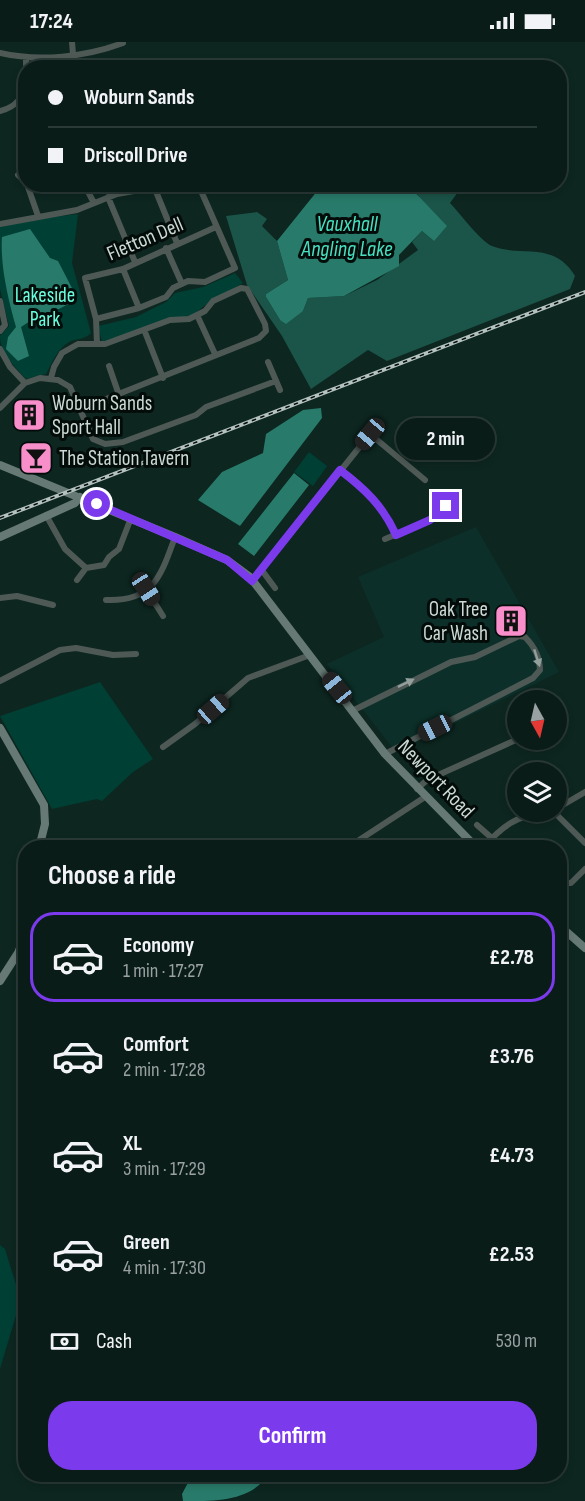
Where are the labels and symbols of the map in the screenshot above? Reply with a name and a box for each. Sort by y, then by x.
water label: Vauxhall Angling Lake [301,211,393,263]
street label: Fletton Dell [103,212,187,266]
park label: Lakeside Park [15,283,75,332]
place label: Woburn Sands Sport Hall [52,391,152,440]
building icon: Woburn Sands Sport Hall [11,397,47,433]
car [352,414,388,454]
callout: 2 min [396,419,496,461]
bar icon: The Station Tavern [18,440,54,476]
place label: The Station Tavern [59,446,189,471]
route start [83,490,110,517]
route end [432,492,459,519]
car [129,569,163,609]
place label: Oak Tree Car Wash [423,597,488,646]
building icon: Oak Tree Car Wash [493,603,529,639]
one-way arrow [532,649,542,667]
car [319,668,355,708]
one-way arrow [398,679,415,688]
car [194,690,232,728]
north arrow [507,690,567,750]
car [415,712,455,744]
street label: Newport Road [393,735,479,823]

